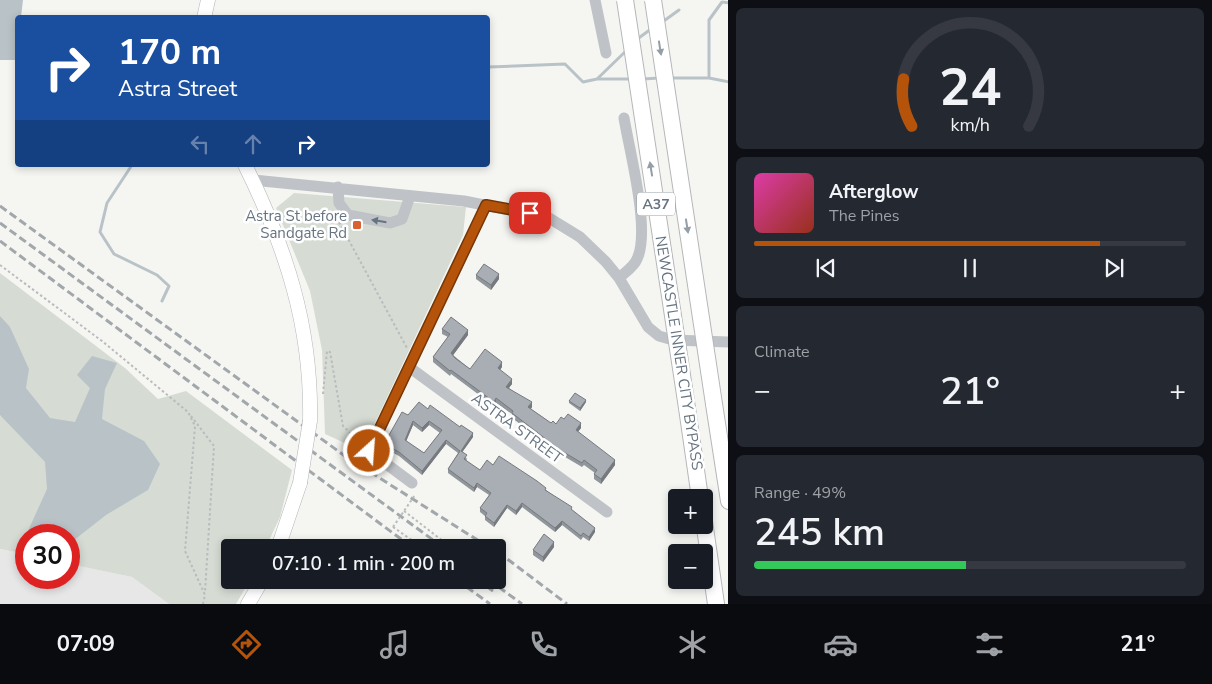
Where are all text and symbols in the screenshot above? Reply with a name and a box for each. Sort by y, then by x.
text: 170 m [118,29,221,76]
icon: right [35,35,100,100]
one-way arrow [656,41,664,57]
text: 24 [939,52,1001,123]
text: Astra Street [118,74,237,104]
text: km/h [950,113,990,137]
icon: left [186,130,214,158]
icon: ahead [239,130,267,158]
icon: right [292,130,320,158]
one-way arrow [647,161,655,177]
text: Afterglow [829,179,919,205]
pin [509,192,551,234]
road number: A37 [637,192,675,215]
icon: arrive [516,199,544,227]
text: The Pines [829,205,899,227]
place label: Astra St before Sandgate Rd [245,206,347,243]
one-way arrow [371,217,387,225]
marker: Astra St before Sandgate Rd [351,219,363,231]
one-way arrow [683,219,691,235]
street label: NEWCASTLE INNER CITY BYPASS [651,234,707,472]
icon: previous [812,254,840,282]
icon: pause [956,254,984,282]
icon: next [1100,254,1128,282]
text: Climate [754,341,809,363]
text: 21° [940,366,1000,417]
text: − [754,372,771,410]
text: + [1169,372,1186,410]
street label: ASTRA STREET [467,388,567,468]
position arrow [342,424,394,476]
text: Range · 49% [754,482,846,504]
map controls [668,489,713,589]
button: + [668,489,713,534]
text: 245 km [754,507,885,558]
speed limit sign: 30 [15,524,80,589]
button: − [668,544,713,589]
text: 07:10 · 1 min · 200 m [272,551,455,577]
icon: directions [229,627,264,662]
icon: music [377,627,412,662]
icon: phone [526,627,561,662]
icon: climate [675,627,710,662]
icon: car [823,627,858,662]
icon: filters [972,627,1007,662]
text: 07:09 [57,629,115,659]
text: 21° [1120,629,1155,659]

